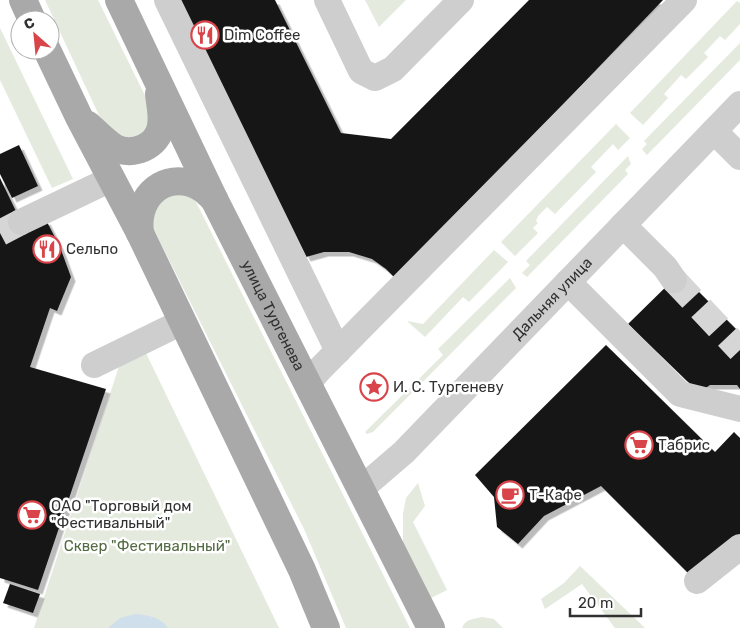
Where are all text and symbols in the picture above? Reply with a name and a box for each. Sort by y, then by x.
north arrow [10,10,60,60]
text: С [21,14,38,34]
restaurant icon: Dim Coffee [190,20,220,50]
place label: Dim Coffee [224,26,301,44]
restaurant icon: Сельпо [32,234,62,264]
place label: Сельпо [66,240,118,258]
street label: Дальняя улица [508,254,596,343]
street label: улица Тургенева [237,257,308,374]
place icon: И. С. Тургеневу [359,372,389,402]
place label: И. С. Тургеневу [393,378,504,396]
supermarket icon: Табрис [624,430,654,460]
place label: Табрис [658,436,710,454]
cafe icon: Т-Кафе [495,480,525,510]
place label: Т-Кафе [529,486,582,504]
place label: ОАО "Торговый дом "Фестивальный" [51,497,191,532]
supermarket icon: ОАО "Торговый дом "Фестивальный" [17,500,47,530]
park label: Сквер "Фестивальный" [64,537,230,555]
scale bar [570,586,641,618]
text: 20 m [578,594,613,612]

